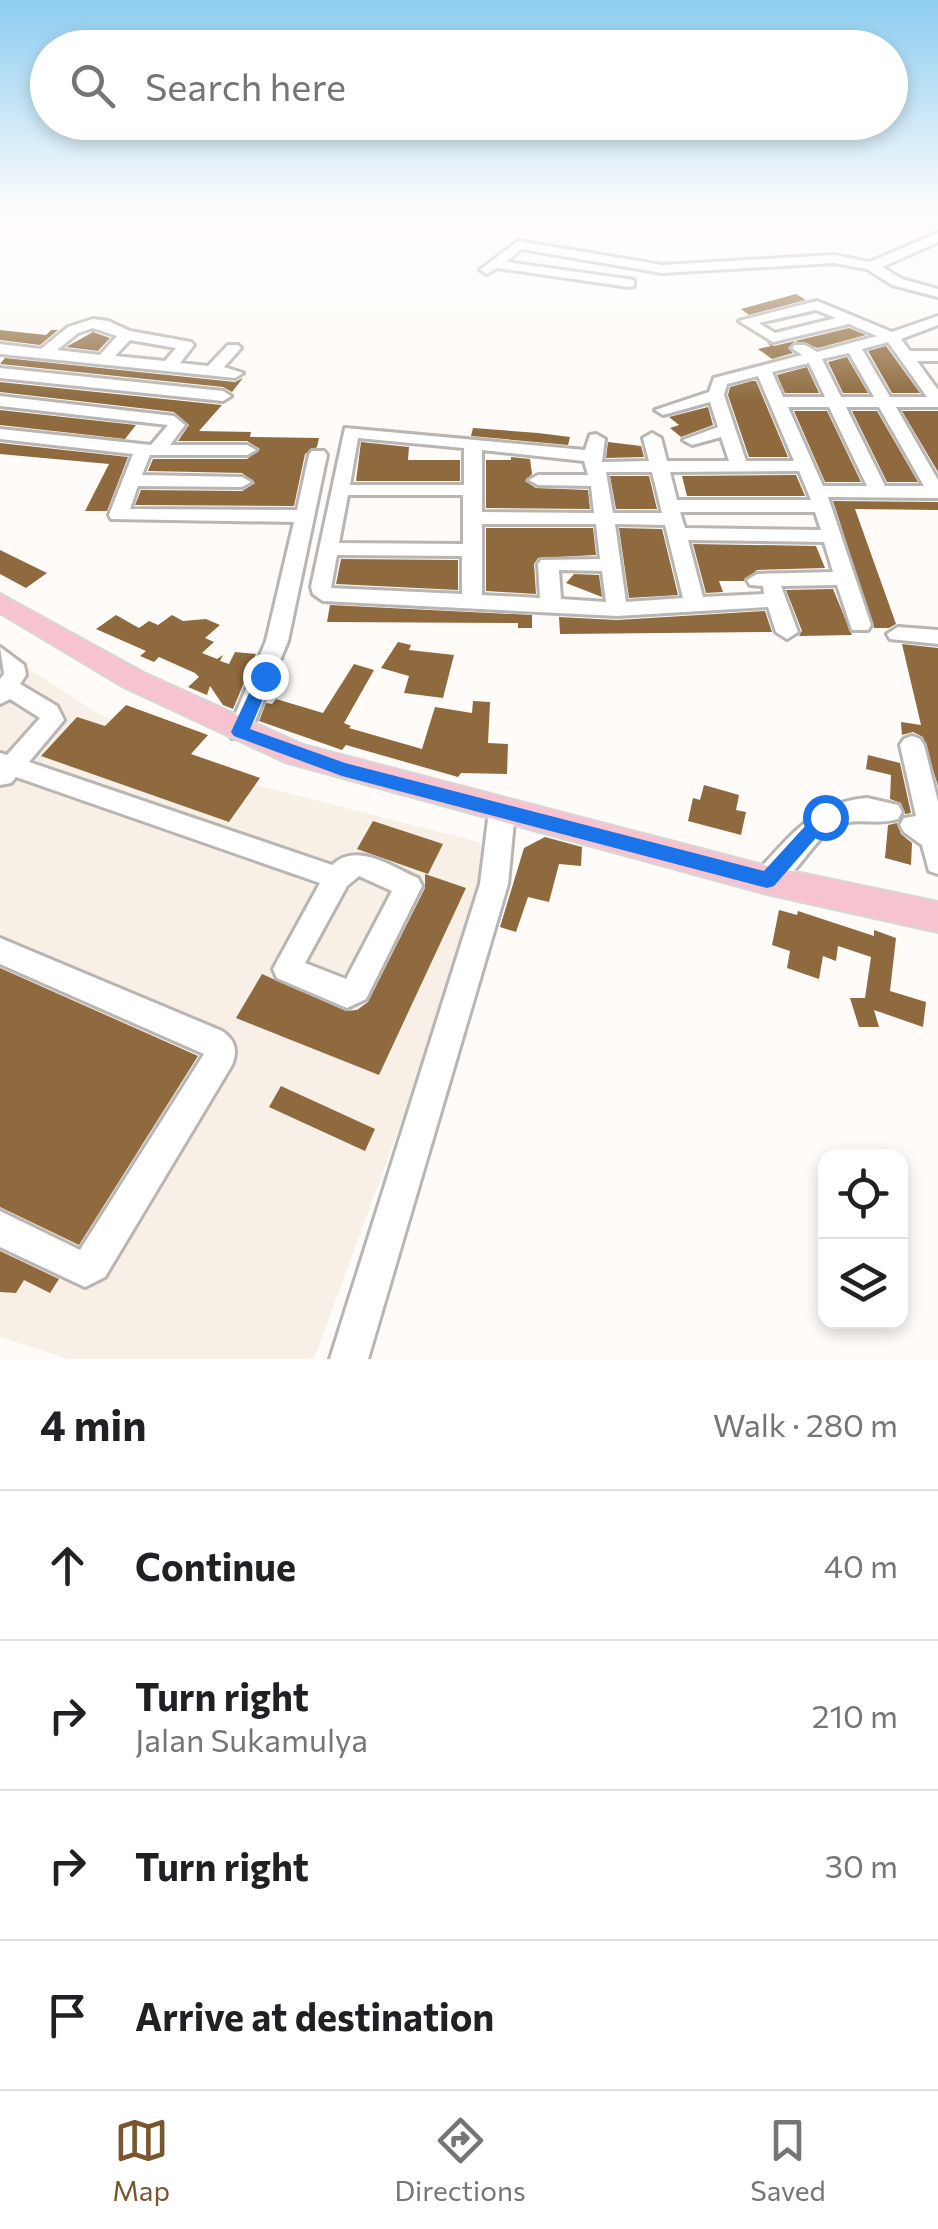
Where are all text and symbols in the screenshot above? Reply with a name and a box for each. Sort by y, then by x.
search box [30,30,908,140]
icon: search [65,58,120,113]
text: Search here [145,62,346,109]
route end [243,654,289,700]
route start [803,795,849,841]
map controls [818,1149,908,1329]
button: locate [818,1149,908,1239]
button: layers [818,1239,908,1329]
text: 4 min [40,1398,146,1450]
text: Walk · 280 m [713,1404,898,1444]
icon: ahead [40,1538,95,1593]
text: Continue [135,1542,296,1589]
text: 40 m [824,1545,898,1585]
text: Turn right [135,1672,309,1719]
icon: right [40,1688,95,1743]
text: 210 m [812,1695,898,1735]
text: Jalan Sukamulya [135,1719,368,1759]
icon: right [40,1838,95,1893]
text: Turn right [135,1842,309,1889]
text: 30 m [825,1845,898,1885]
icon: arrive [40,1988,95,2043]
text: Arrive at destination [135,1992,494,2039]
tab: Map [112,2113,170,2207]
tab: Directions [394,2113,526,2207]
tab: Saved [750,2113,826,2207]

